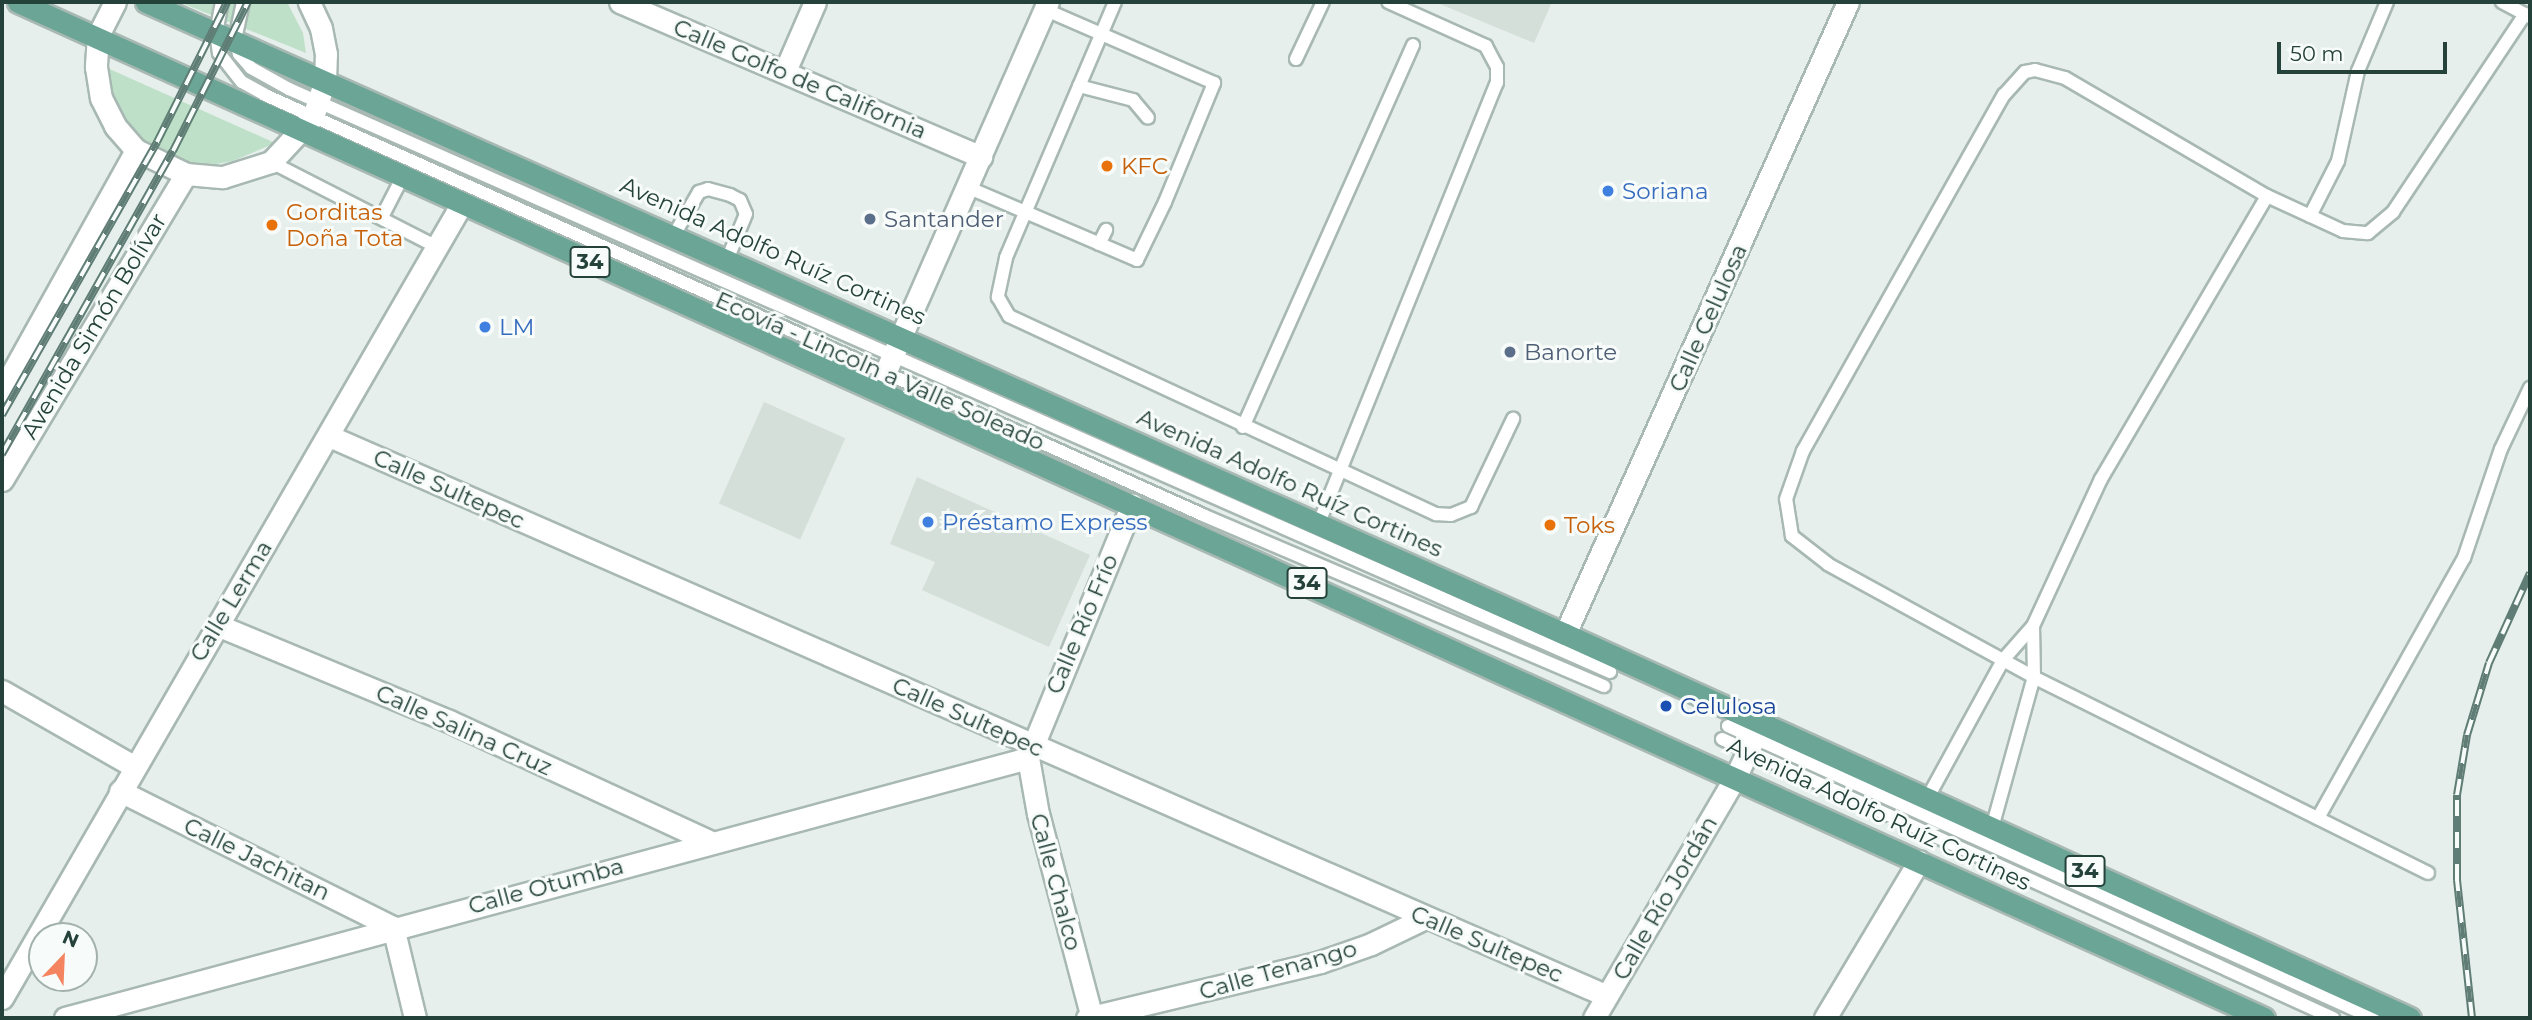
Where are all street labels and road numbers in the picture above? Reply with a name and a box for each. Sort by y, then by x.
street label: Calle Golfo de California [669,13,931,145]
street label: Avenida Adolfo Ruíz Cortines [616,171,930,331]
street label: Avenida Simón Bolívar [16,208,172,444]
street label: Calle Celulosa [1663,240,1753,396]
road number: 34 [569,244,611,280]
street label: Ecovía - Lincoln a Valle Soleado [711,286,1049,456]
street label: Avenida Adolfo Ruíz Cortines [1133,403,1447,563]
street label: Calle Sultepec [369,443,529,535]
street label: Calle Lerma [184,535,278,667]
street label: Calle Río Frío [1040,550,1124,698]
road number: 34 [1286,566,1328,600]
street label: Calle Sultepec [888,671,1048,763]
street label: Calle Salina Cruz [372,679,556,781]
street label: Avenida Adolfo Ruíz Cortines [1723,731,2035,897]
street label: Calle Chalco [1024,810,1088,954]
street label: Calle Río Jordán [1607,811,1723,985]
street label: Calle Jachitan [179,812,335,906]
street label: Calle Otumba [465,852,627,920]
road number: 34 [2064,854,2106,888]
street label: Calle Sultepec [1407,899,1567,989]
street label: Calle Tenango [1196,934,1360,1006]

